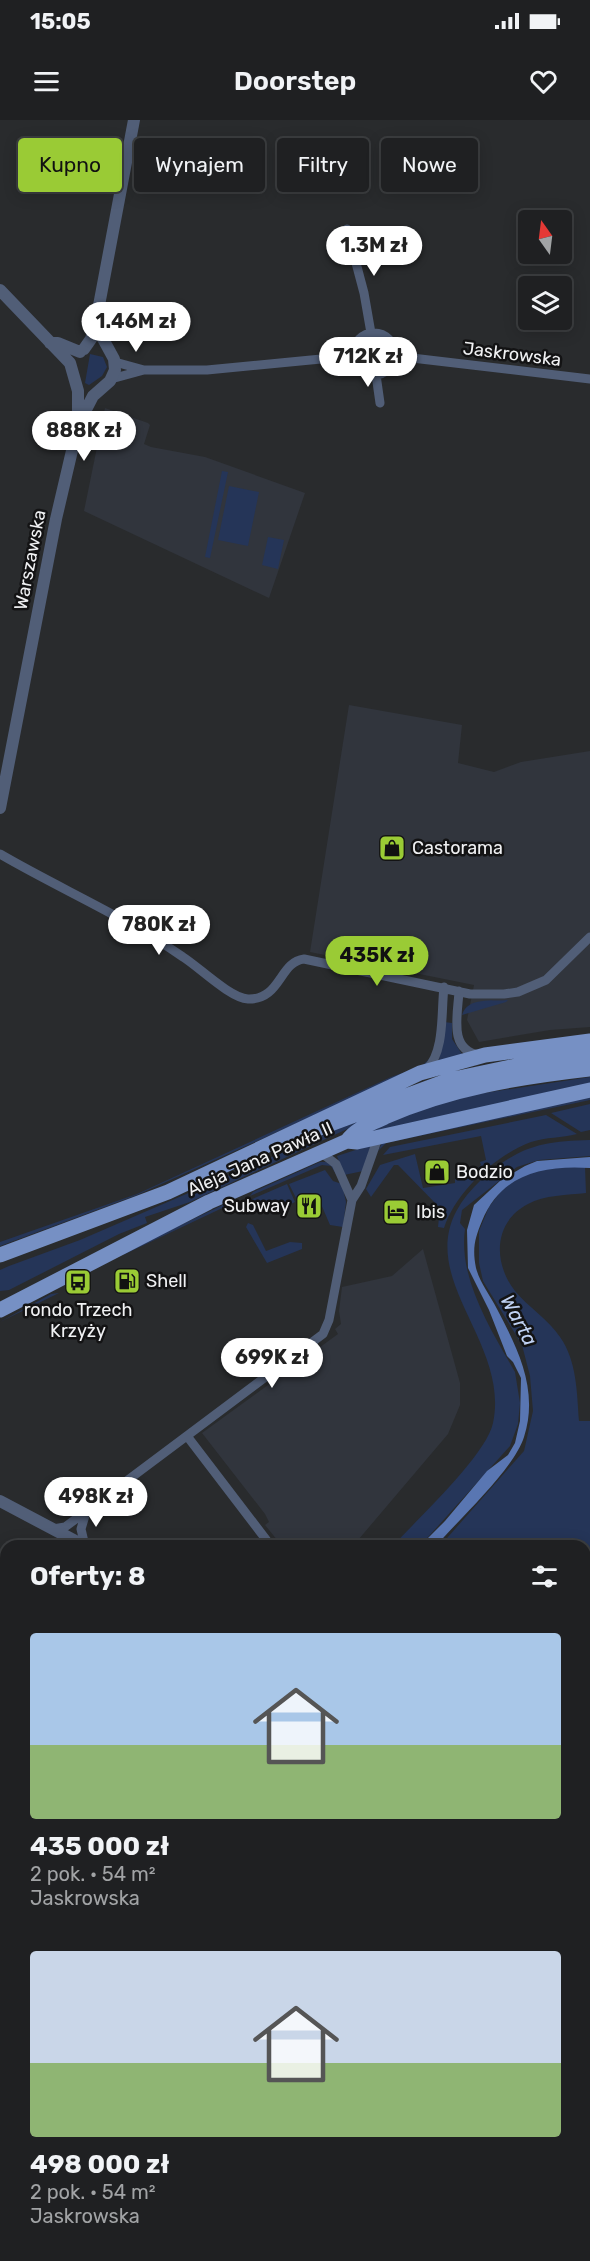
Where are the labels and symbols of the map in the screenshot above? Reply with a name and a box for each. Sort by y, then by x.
north arrow [518,210,572,264]
pin: 1.3M zł [319,226,429,277]
pin: 1.46M zł [74,302,198,353]
pin: 712K zł [313,337,423,388]
street label: Jaskrowska [462,337,562,371]
pin: 888K zł [29,411,139,462]
street label: Warszawska [10,508,50,612]
shop icon: Castorama [377,833,407,863]
place label: Castorama [412,837,503,859]
pin: 780K zł [104,905,214,956]
pin: 435K zł [322,936,432,987]
street label: Aleja Jana Pawła II [184,1117,336,1201]
shop icon: Bodzio [422,1157,452,1187]
place label: Bodzio [456,1161,513,1183]
restaurant icon: Subway [294,1191,324,1221]
place label: Subway [224,1195,290,1217]
hotel icon: Ibis [381,1197,411,1227]
place label: Ibis [416,1201,445,1223]
fuel station icon: Shell [112,1266,142,1296]
bus stop icon: rondo Trzech Krzyży [63,1267,93,1297]
place label: Shell [146,1270,187,1292]
water label: Warta [496,1290,543,1350]
place label: rondo Trzech Krzyży [24,1299,132,1342]
pin: 699K zł [217,1338,327,1389]
pin: 498K zł [41,1477,151,1528]

